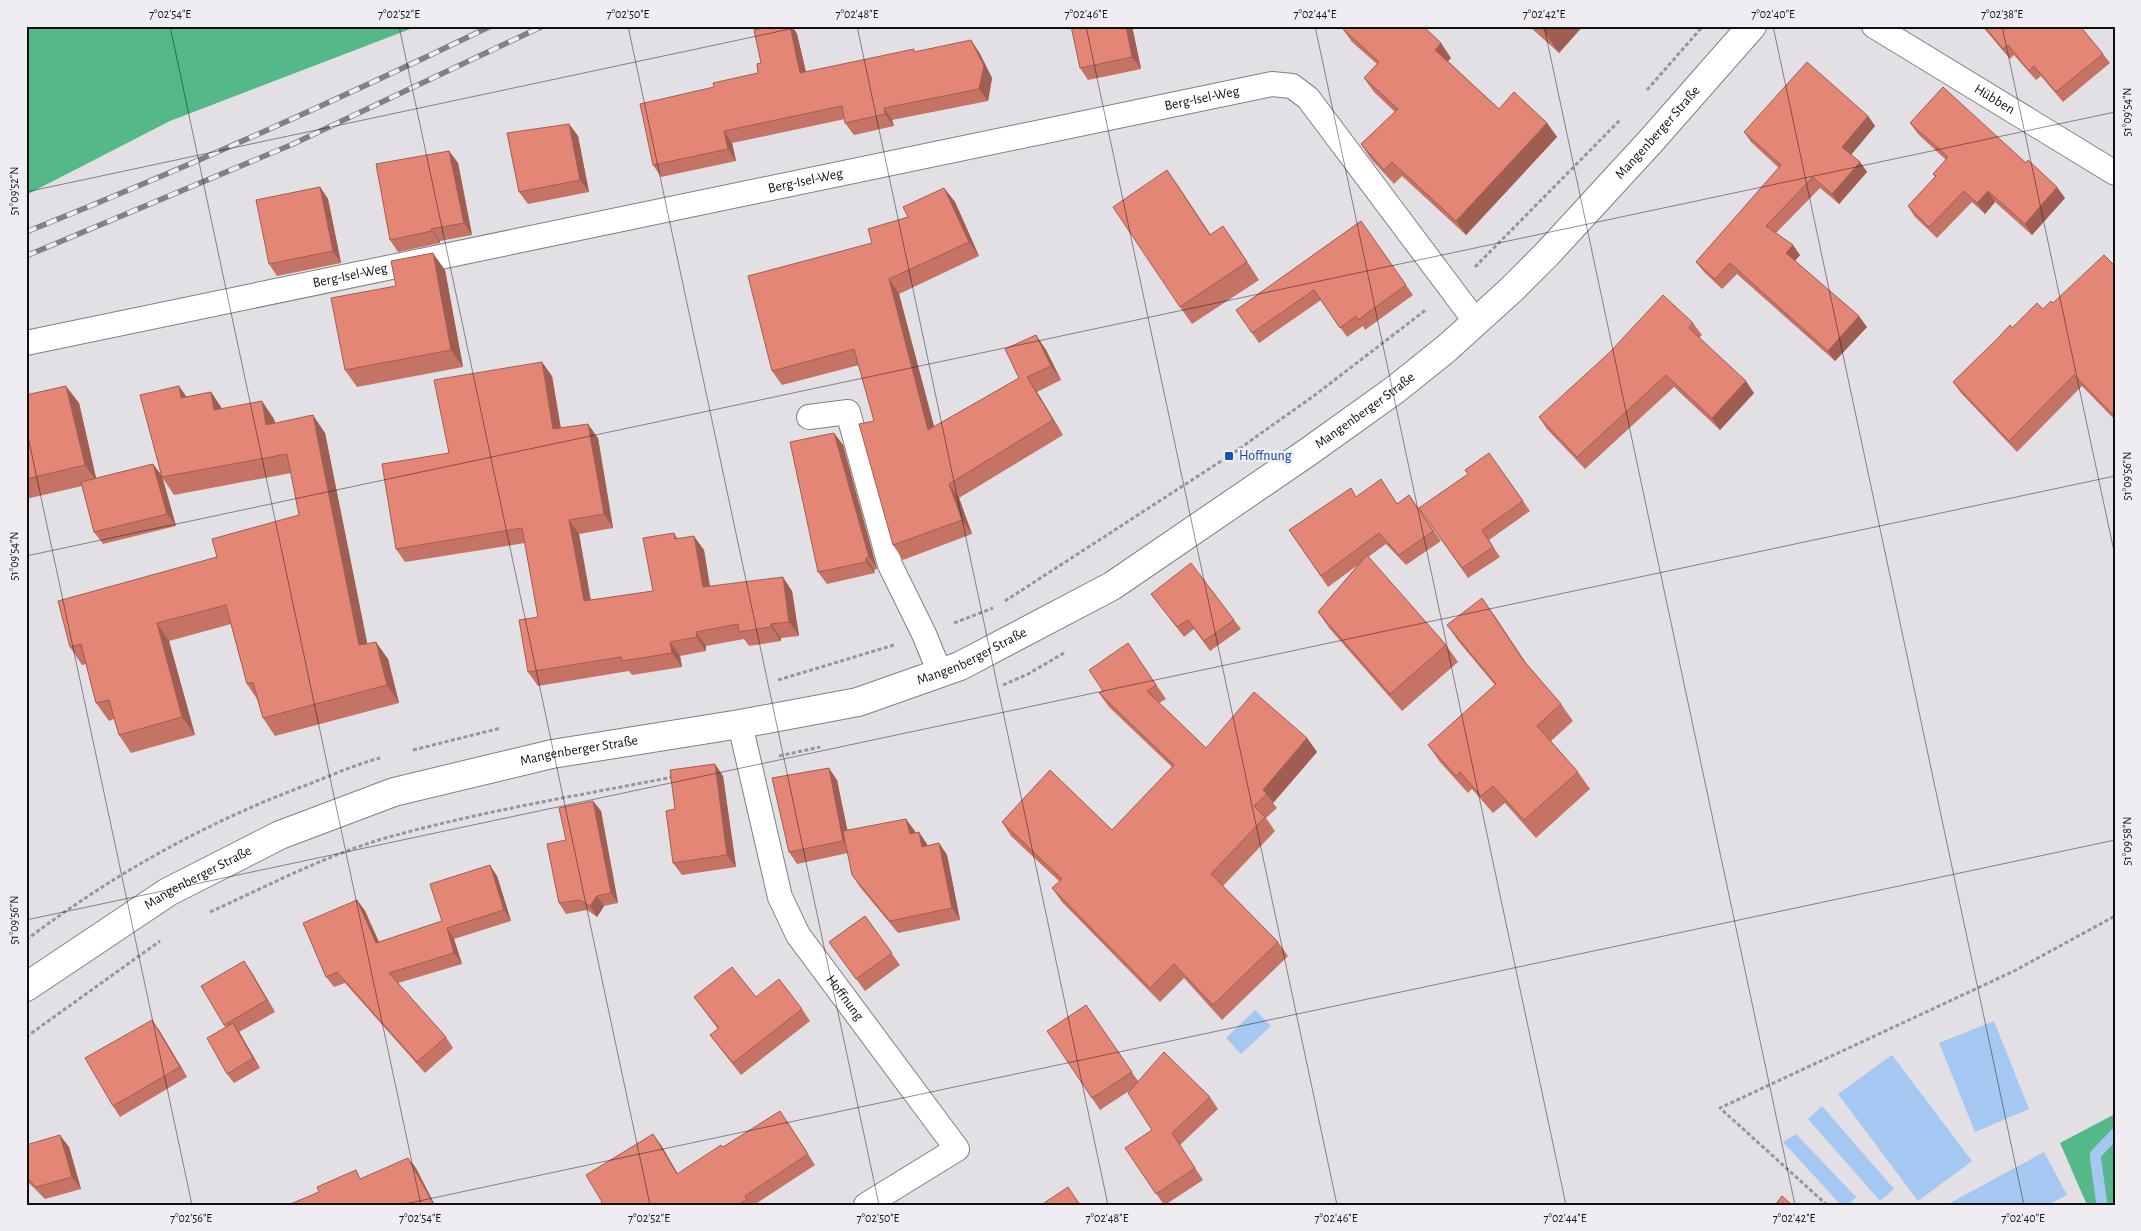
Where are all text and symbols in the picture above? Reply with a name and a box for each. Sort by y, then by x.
text: 7°02'54"E [149,8,191,20]
text: 7°02'52"E [378,8,420,20]
text: 7°02'50"E [607,8,650,20]
text: 7°02'48"E [836,8,879,20]
text: 7°02'46"E [1065,8,1108,20]
text: 7°02'44"E [1294,8,1337,20]
text: 7°02'42"E [1523,8,1566,20]
text: 7°02'40"E [1751,8,1795,20]
text: 7°02'38"E [1981,8,2023,20]
street label: Hübben [1972,82,2017,117]
street label: Mangenberger Straße [1613,83,1703,182]
street label: Berg-Isel-Weg [1163,84,1241,113]
text: 51°09'54"N [2121,88,2133,136]
street label: Berg-Isel-Weg [767,166,844,196]
text: 51°09'52"N [8,167,20,215]
street label: Berg-Isel-Weg [311,261,389,290]
street label: Mangenberger Straße [1313,370,1417,452]
place label: Hoffnung [1239,449,1292,463]
marker: Hoffnung [1223,450,1235,462]
text: 51°09'56"N [2121,452,2133,500]
text: 51°09'54"N [8,532,20,580]
street label: Mangenberger Straße [915,625,1029,688]
street label: Mangenberger Straße [519,733,639,768]
text: 51°09'58"N [2121,817,2133,865]
street label: Mangenberger Straße [142,844,254,913]
text: 51°09'56"N [8,896,20,944]
street label: Hoffnung [823,973,866,1023]
text: 7°02'56"E [170,1212,212,1224]
text: 7°02'54"E [399,1212,441,1224]
text: 7°02'52"E [628,1212,670,1224]
text: 7°02'50"E [857,1212,900,1224]
text: 7°02'48"E [1086,1212,1129,1224]
text: 7°02'46"E [1315,1212,1358,1224]
text: 7°02'44"E [1544,1212,1587,1224]
text: 7°02'42"E [1773,1212,1816,1224]
text: 7°02'40"E [2001,1212,2045,1224]

